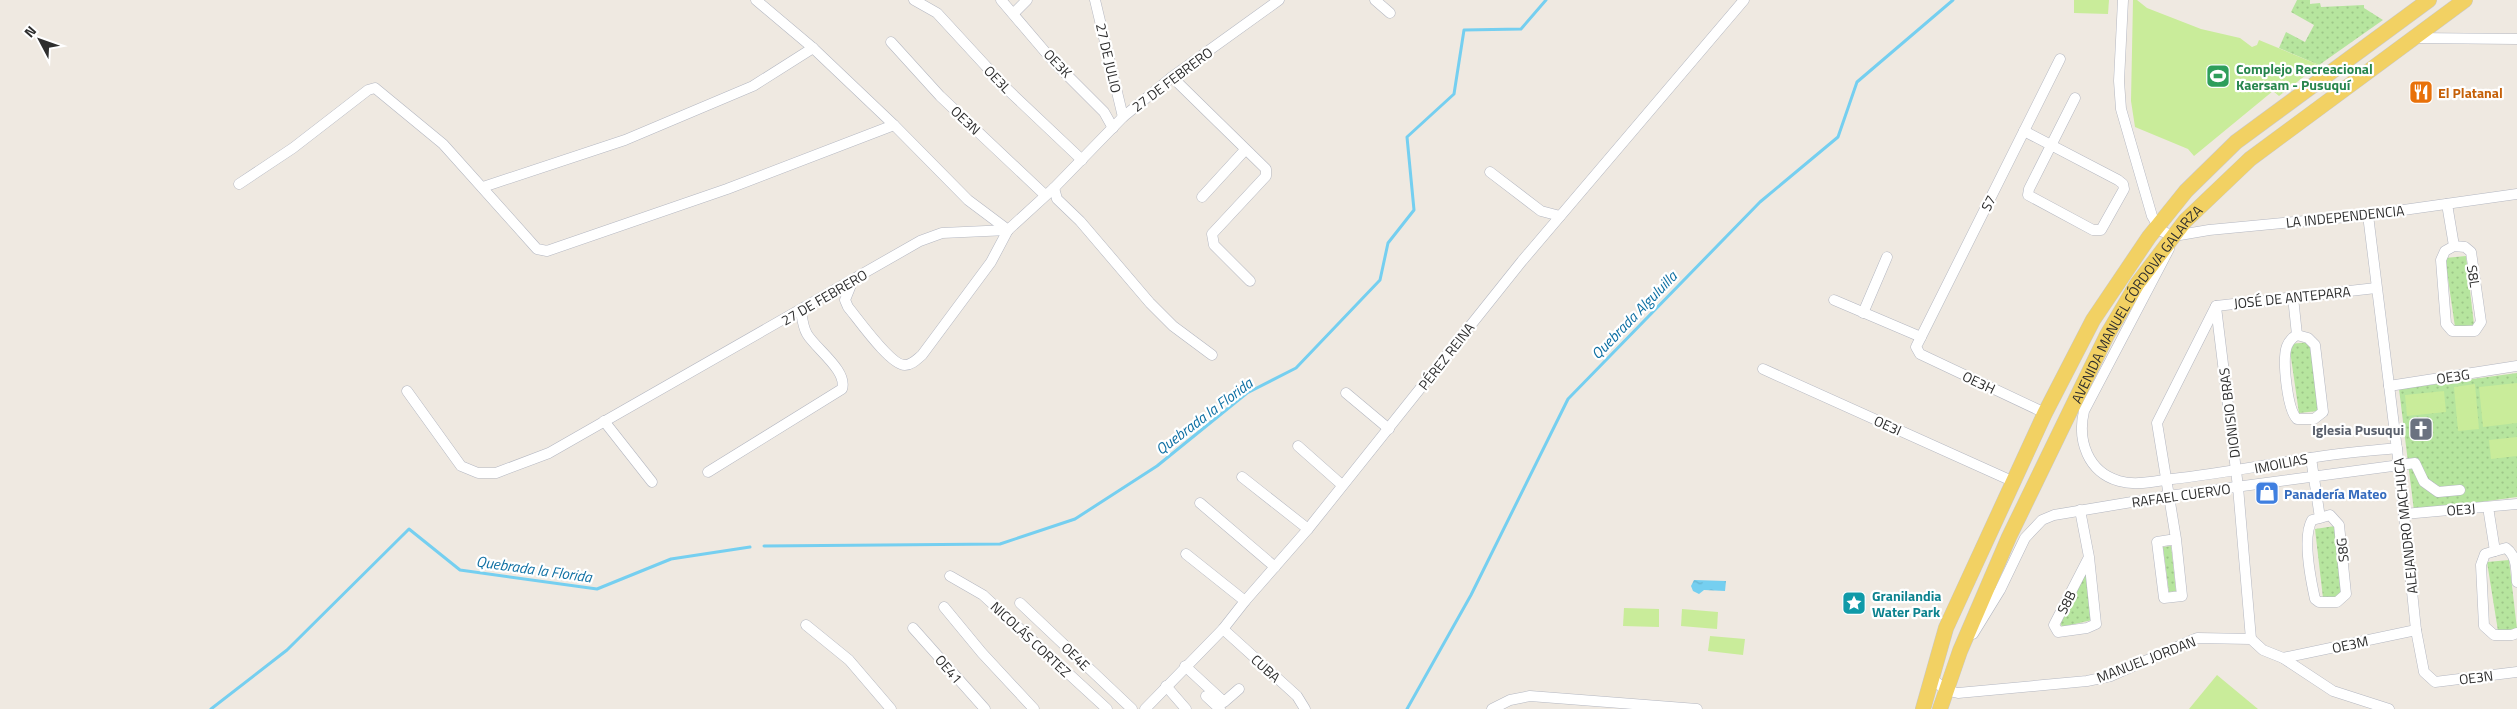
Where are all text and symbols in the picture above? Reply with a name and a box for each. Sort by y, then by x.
north arrow [15,15,65,65]
text: N [19,21,41,42]
street label: 27 DE JULIO [1091,21,1127,95]
street label: 27 DE FEBRERO [1127,42,1217,116]
street label: OE3K [1039,44,1077,82]
place label: Complejo Recreacional Kaersam - Pusuquí [2236,58,2373,95]
street label: OE3L [979,60,1017,98]
sports icon: Complejo Recreacional Kaersam - Pusuquí [2205,63,2231,89]
restaurant icon: El Platanal [2408,79,2434,105]
place label: El Platanal [2438,82,2503,103]
street label: OE3N [946,101,986,139]
street label: S7 [1975,191,2001,215]
street label: AVENIDA MANUEL CÓRDOVA GALARZA [2065,199,2207,406]
street label: LA INDEPENDENCIA [2285,199,2406,233]
street label: S8L [2462,263,2486,289]
street label: 27 DE FEBRERO [777,264,871,330]
water label: Quebrada Alguluilla [1586,264,1683,365]
street label: JOSÉ DE ANTEPARA [2232,280,2352,314]
street label: PÉREZ REINA [1413,317,1479,394]
street label: OE3G [2435,363,2471,389]
street label: OE3H [1959,365,1999,399]
street label: DIONISIO BRAS [2213,367,2245,459]
water label: Quebrada la Florida [1151,371,1259,460]
street label: OE3I [1871,410,1905,440]
church icon: Iglesia Pusuqui [2408,416,2434,442]
place label: Iglesia Pusuqui [2312,419,2404,440]
street label: IMOILIAS [2253,448,2309,478]
street label: ALEJANDRO MACHUCA [2387,456,2423,595]
street label: RAFAEL CUERVO [2130,478,2232,512]
shop icon: Panadería Mateo [2254,480,2280,506]
place label: Panadería Mateo [2284,483,2387,504]
street label: OE3J [2446,497,2476,521]
street label: S8G [2330,537,2354,563]
water label: Quebrada la Florida [475,550,595,589]
place label: Granilandia Water Park [1872,585,1941,622]
street label: S8B [2051,587,2081,617]
place icon: Granilandia Water Park [1841,590,1867,616]
street label: NICOLÁS CORTEZ [986,596,1076,682]
street label: MANUEL JORDAN [2093,630,2199,688]
street label: OE3M [2330,630,2370,658]
street label: OE4E [1057,637,1095,675]
street label: CUBA [1247,649,1286,687]
street label: OE41 [930,650,968,688]
street label: OE3N [2458,664,2494,690]

